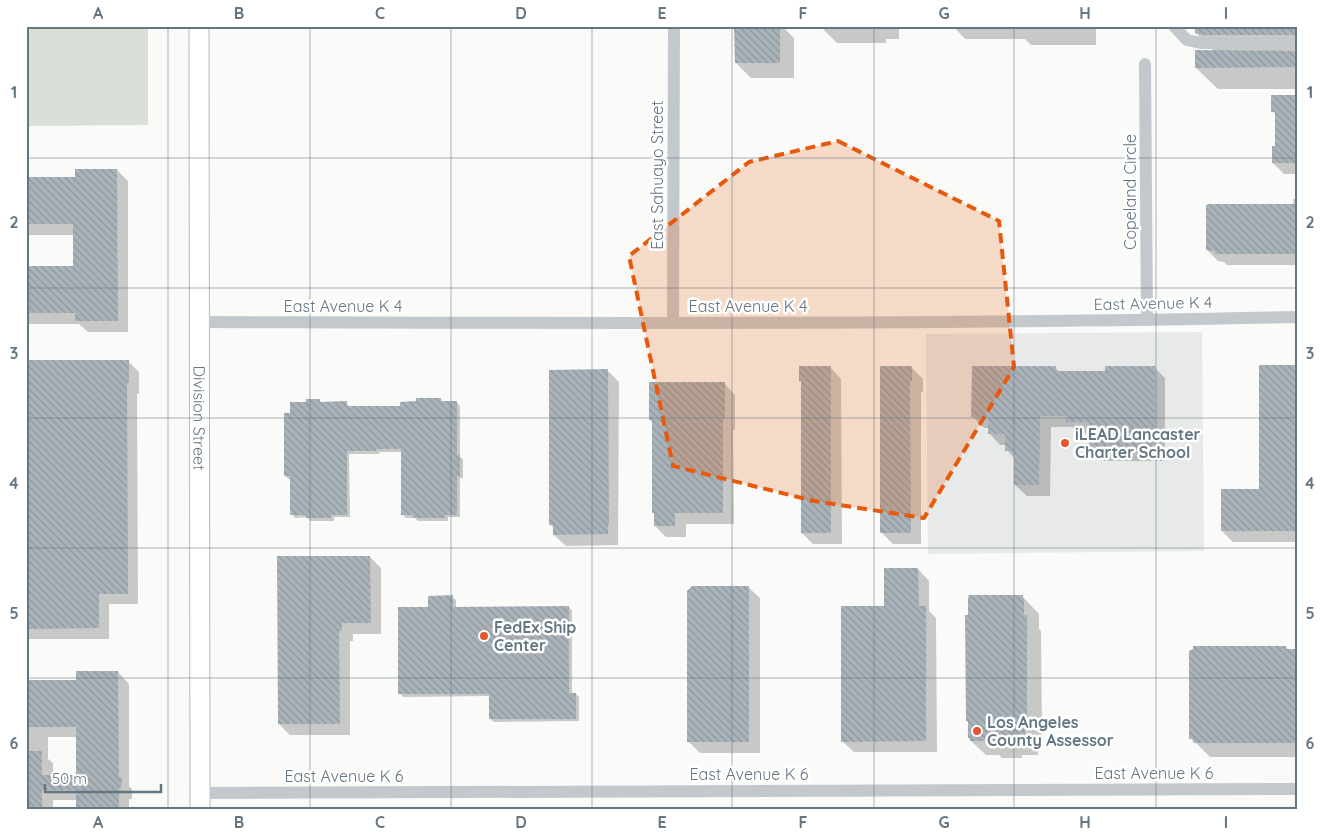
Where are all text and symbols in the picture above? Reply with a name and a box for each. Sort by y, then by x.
text: A [93,3,104,23]
text: B [234,3,244,23]
text: C [375,3,385,23]
text: D [515,3,527,23]
text: E [657,3,667,23]
text: F [799,3,808,23]
text: G [938,3,950,23]
text: H [1079,3,1091,23]
text: I [1224,3,1228,23]
text: 1 [11,82,17,102]
text: 1 [1307,82,1313,102]
street label: East Sahuayo Street [647,100,667,250]
street label: Copeland Circle [1120,134,1140,250]
text: 2 [9,212,19,232]
text: 2 [1305,212,1315,232]
street label: East Avenue K 4 [1093,292,1213,314]
street label: East Avenue K 4 [284,296,402,316]
street label: East Avenue K 4 [689,296,807,316]
text: 3 [10,343,18,363]
text: 3 [1306,343,1314,363]
street label: Division Street [189,366,210,470]
place label: iLEAD Lancaster Charter School [1075,424,1201,462]
marker: iLEAD Lancaster Charter School [1059,437,1071,449]
text: 4 [9,473,19,493]
text: 4 [1305,473,1315,493]
text: 5 [9,603,19,623]
text: 5 [1305,603,1315,623]
place label: FedEx Ship Center [494,617,576,655]
marker: FedEx Ship Center [478,630,490,642]
place label: Los Angeles County Assessor [987,712,1114,750]
marker: Los Angeles County Assessor [971,725,983,737]
text: 6 [10,733,19,753]
text: 6 [1306,733,1315,753]
scale bar [45,761,161,793]
street label: East Avenue K 6 [1095,763,1214,783]
street label: East Avenue K 6 [690,764,809,784]
street label: East Avenue K 6 [285,766,404,786]
text: 50 m [52,769,87,788]
text: A [93,812,104,832]
text: B [234,812,244,832]
text: C [375,812,385,832]
text: D [515,812,527,832]
text: E [657,812,667,832]
text: F [799,812,808,832]
text: G [938,812,950,832]
text: H [1079,812,1091,832]
text: I [1224,812,1228,832]

